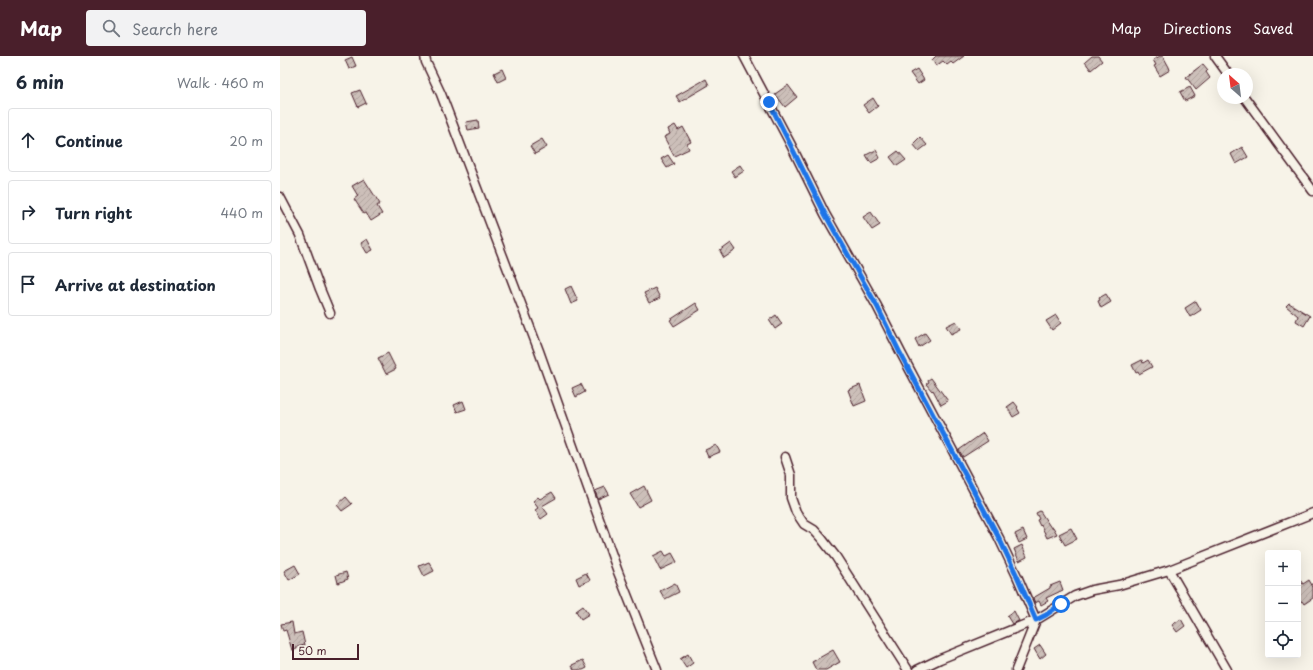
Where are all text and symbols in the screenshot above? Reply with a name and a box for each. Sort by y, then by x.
search box [86,10,366,46]
text: Map [20,14,62,42]
icon: search [100,17,122,39]
text: Search here [132,17,218,40]
text: Map [1111,18,1141,39]
text: Directions [1163,18,1231,39]
text: Saved [1253,18,1293,39]
north arrow [1217,68,1253,104]
text: 6 min [16,69,64,95]
text: Walk · 460 m [177,73,264,92]
route end [760,93,778,111]
icon: ahead [17,129,39,151]
text: Continue [55,129,123,152]
text: 20 m [229,131,263,150]
icon: right [17,201,39,223]
text: Turn right [55,201,132,224]
text: 440 m [220,203,263,222]
icon: arrive [17,273,39,295]
text: Arrive at destination [55,273,216,296]
map controls [1265,550,1301,658]
button: + [1265,550,1301,586]
button: − [1265,586,1301,622]
route start [1052,595,1070,613]
button: locate [1265,622,1301,658]
scale bar [292,642,359,661]
text: 50 m [298,642,327,659]

